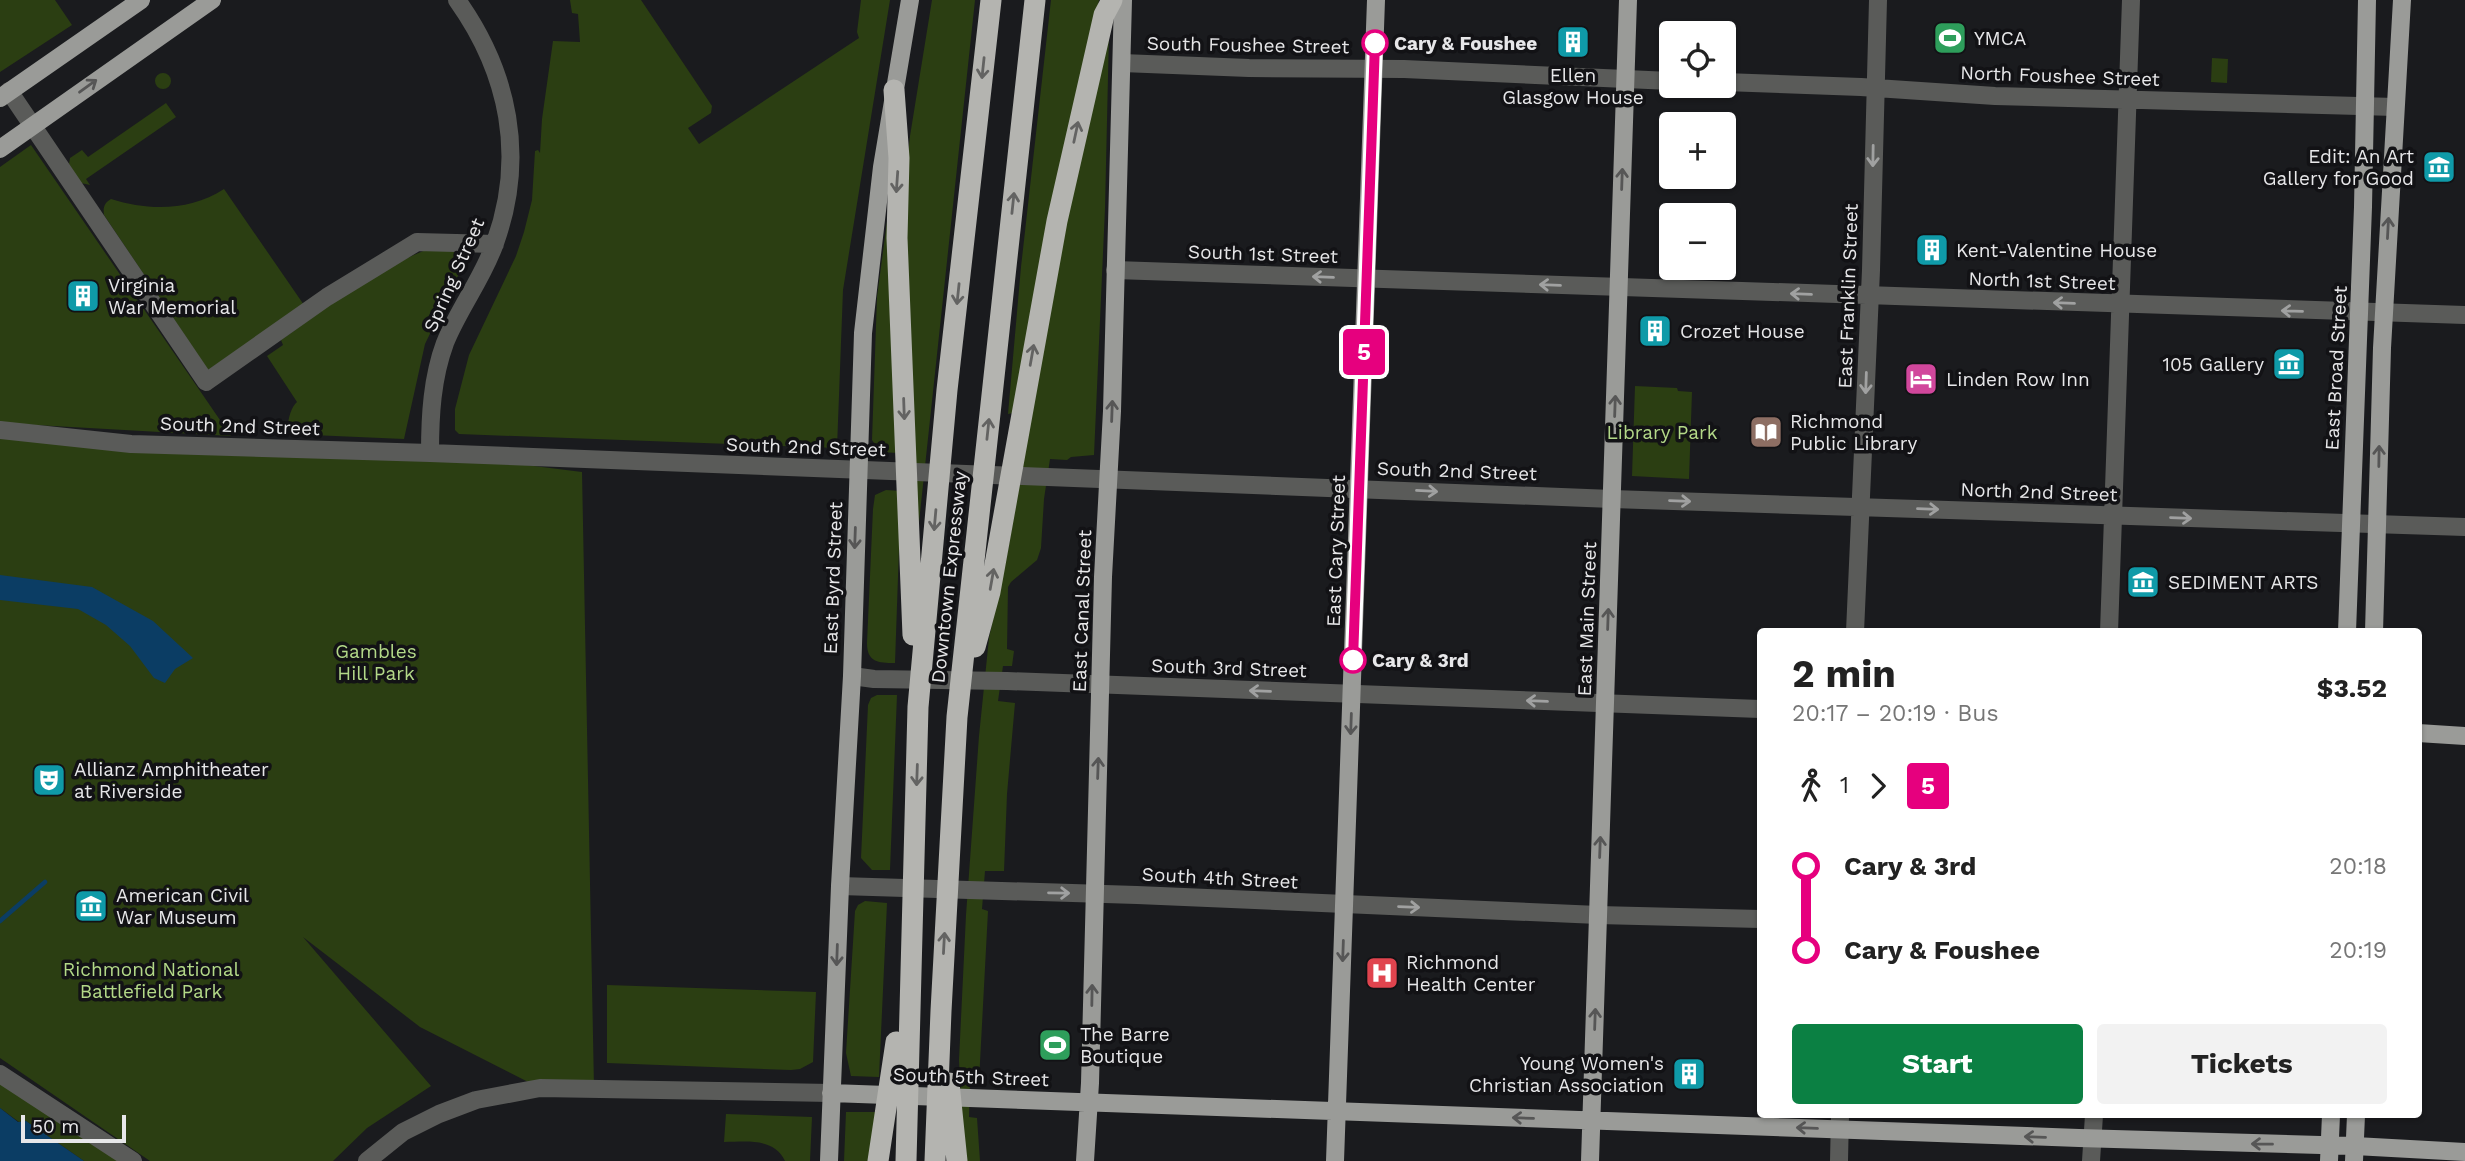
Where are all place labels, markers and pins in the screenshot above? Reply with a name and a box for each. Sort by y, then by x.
sports icon: YMCA [1931,19,1969,57]
building icon: Ellen Glasgow House [1554,23,1592,61]
place label: YMCA [1974,27,2027,50]
marker: Cary & Foushee [1362,30,1388,56]
place label: Cary & Foushee [1394,32,1537,55]
place label: Ellen Glasgow House [1502,64,1644,109]
place label: Edit: An Art Gallery for Good [2263,145,2414,190]
museum icon: Edit: An Art Gallery for Good [2420,148,2458,186]
building icon: Kent-Valentine House [1913,231,1951,269]
place label: Kent-Valentine House [1956,239,2157,262]
place label: Virginia War Memorial [108,274,236,319]
building icon: Virginia War Memorial [64,277,102,315]
building icon: Crozet House [1636,312,1674,350]
place label: Crozet House [1680,320,1805,343]
museum icon: 105 Gallery [2270,345,2308,383]
place label: 105 Gallery [2163,353,2264,376]
hotel icon: Linden Row Inn [1902,360,1940,398]
place label: Linden Row Inn [1946,368,2090,391]
place label: Richmond Public Library [1790,410,1918,455]
library icon: Richmond Public Library [1747,413,1785,451]
museum icon: SEDIMENT ARTS [2124,563,2162,601]
place label: SEDIMENT ARTS [2168,571,2318,594]
marker: Cary & 3rd [1340,647,1366,673]
place label: Cary & 3rd [1372,649,1469,672]
place label: Allianz Amphitheater at Riverside [74,758,269,803]
theatre icon: Allianz Amphitheater at Riverside [30,761,68,799]
place label: American Civil War Museum [116,884,249,929]
museum icon: American Civil War Museum [72,887,110,925]
place label: Richmond Health Center [1406,951,1536,996]
hospital icon: Richmond Health Center [1363,954,1401,992]
place label: The Barre Boutique [1080,1023,1170,1068]
sports icon: The Barre Boutique [1036,1026,1074,1064]
place label: Young Women's Christian Association [1469,1052,1664,1097]
building icon: Young Women's Christian Association [1670,1055,1708,1093]

